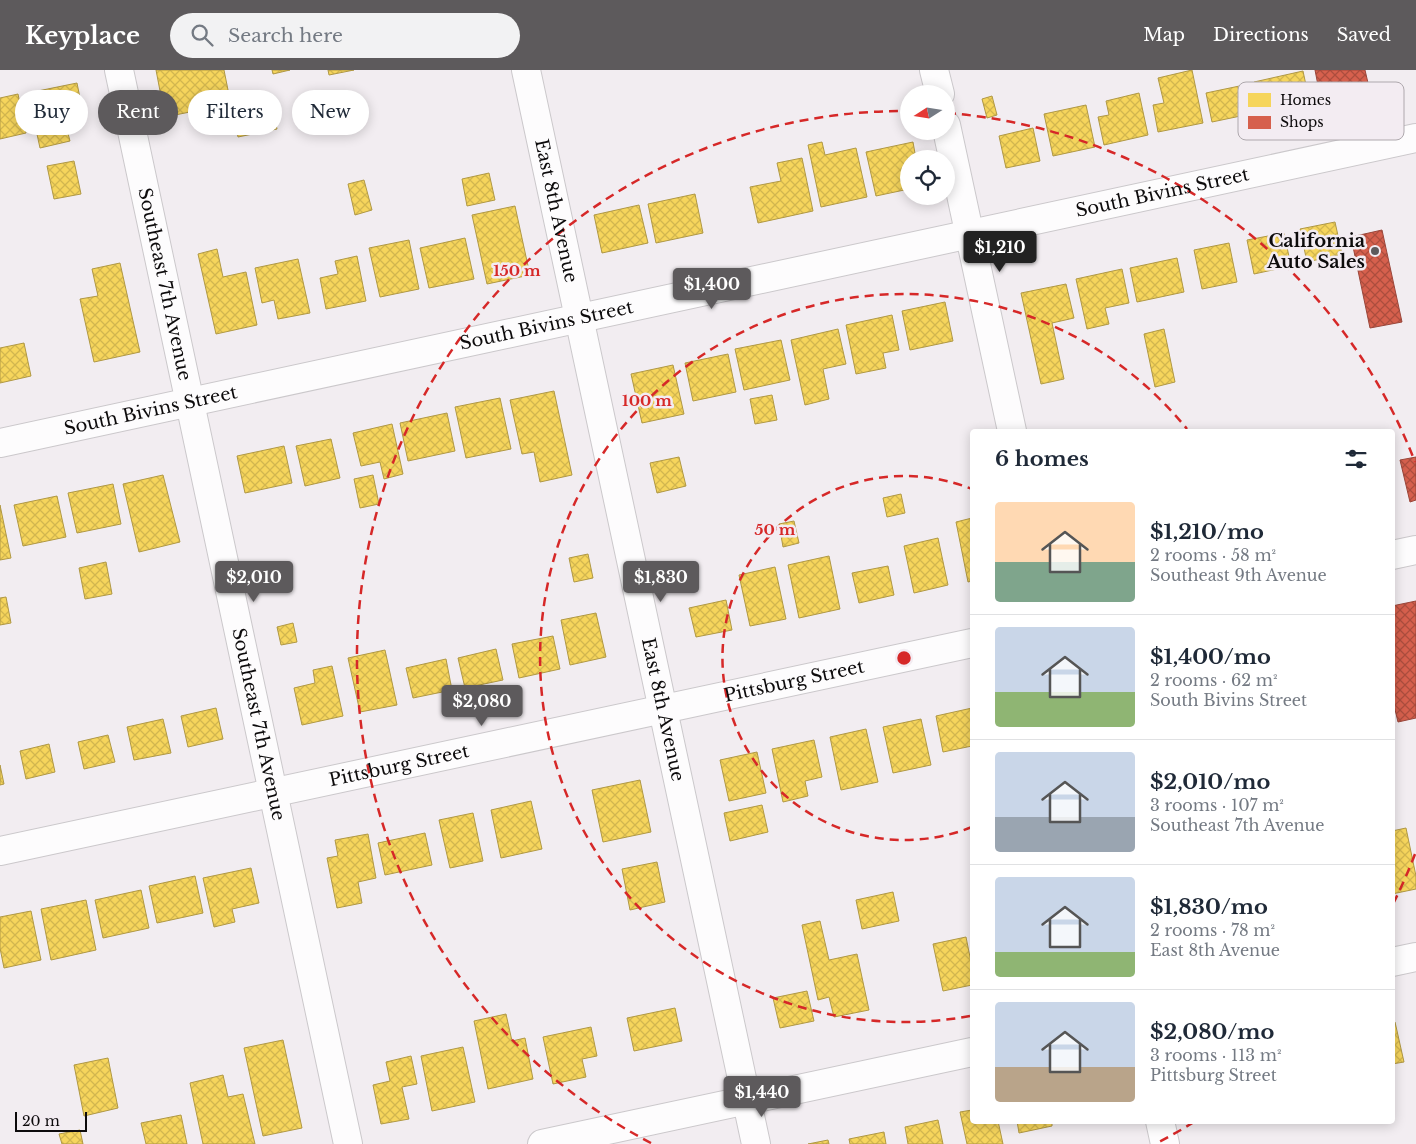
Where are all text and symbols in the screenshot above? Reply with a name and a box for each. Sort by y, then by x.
search box [170,13,520,58]
text: Keyplace [25,21,140,50]
icon: search [188,21,216,49]
text: Search here [228,24,343,47]
text: Map [1143,24,1185,46]
text: Directions [1213,24,1309,46]
text: Saved [1337,24,1391,46]
legend [1238,82,1404,140]
north arrow [900,85,955,140]
map controls [900,85,955,205]
chip: Buy [15,90,88,135]
chip: Rent [98,90,178,135]
chip: Filters [188,90,282,135]
chip: New [292,90,369,135]
text: Homes [1280,91,1331,109]
text: Shops [1280,113,1324,131]
street label: East 8th Avenue [530,137,582,285]
button: locate [900,150,955,205]
street label: South Bivins Street [1074,163,1251,222]
street label: Southeast 7th Avenue [133,186,196,383]
pin: $1,210 [959,230,1041,273]
place label: California Auto Sales [1266,230,1366,273]
text: $1,210 [975,237,1025,257]
marker: California Auto Sales [1369,245,1381,257]
text: 150 m [493,261,541,280]
pin: $1,400 [671,268,753,310]
text: $1,400 [684,274,740,294]
street label: South Bivins Street [458,296,635,355]
street label: South Bivins Street [62,381,239,440]
text: 100 m [622,391,672,410]
icon: filters [1342,445,1370,473]
text: 6 homes [995,446,1089,472]
text: $1,210/mo [1150,519,1264,545]
text: 50 m [755,520,796,539]
icon: home [1035,522,1095,582]
text: 2 rooms · 58 m² [1150,545,1276,565]
pin: $2,010 [213,560,295,603]
pin: $1,830 [620,560,702,603]
text: Southeast 9th Avenue [1150,565,1327,585]
text: $2,010 [226,567,282,587]
text: $1,830 [634,567,688,587]
street label: Southeast 7th Avenue [227,626,290,823]
street label: East 8th Avenue [637,636,689,783]
text: $1,400/mo [1150,644,1271,670]
icon: home [1035,647,1095,707]
centre of rings [895,649,913,667]
street label: Pittsburg Street [722,655,866,707]
text: 2 rooms · 62 m² [1150,670,1277,690]
pin: $2,080 [441,684,523,727]
text: South Bivins Street [1150,690,1307,710]
text: $2,080 [453,691,511,711]
street label: Pittsburg Street [327,740,471,791]
text: $2,010/mo [1150,769,1270,795]
icon: home [1035,772,1095,832]
text: 3 rooms · 107 m² [1150,795,1284,815]
text: Southeast 7th Avenue [1150,815,1324,835]
text: $1,830/mo [1150,894,1268,920]
icon: home [1035,897,1095,957]
text: 2 rooms · 78 m² [1150,920,1275,940]
text: East 8th Avenue [1150,940,1280,960]
text: $2,080/mo [1150,1019,1274,1045]
icon: home [1035,1022,1095,1082]
text: 3 rooms · 113 m² [1150,1045,1281,1065]
text: Pittsburg Street [1150,1065,1277,1085]
pin: $1,440 [721,1076,803,1118]
text: $1,440 [735,1082,789,1102]
scale bar [15,1109,88,1132]
text: 20 m [22,1112,60,1130]

